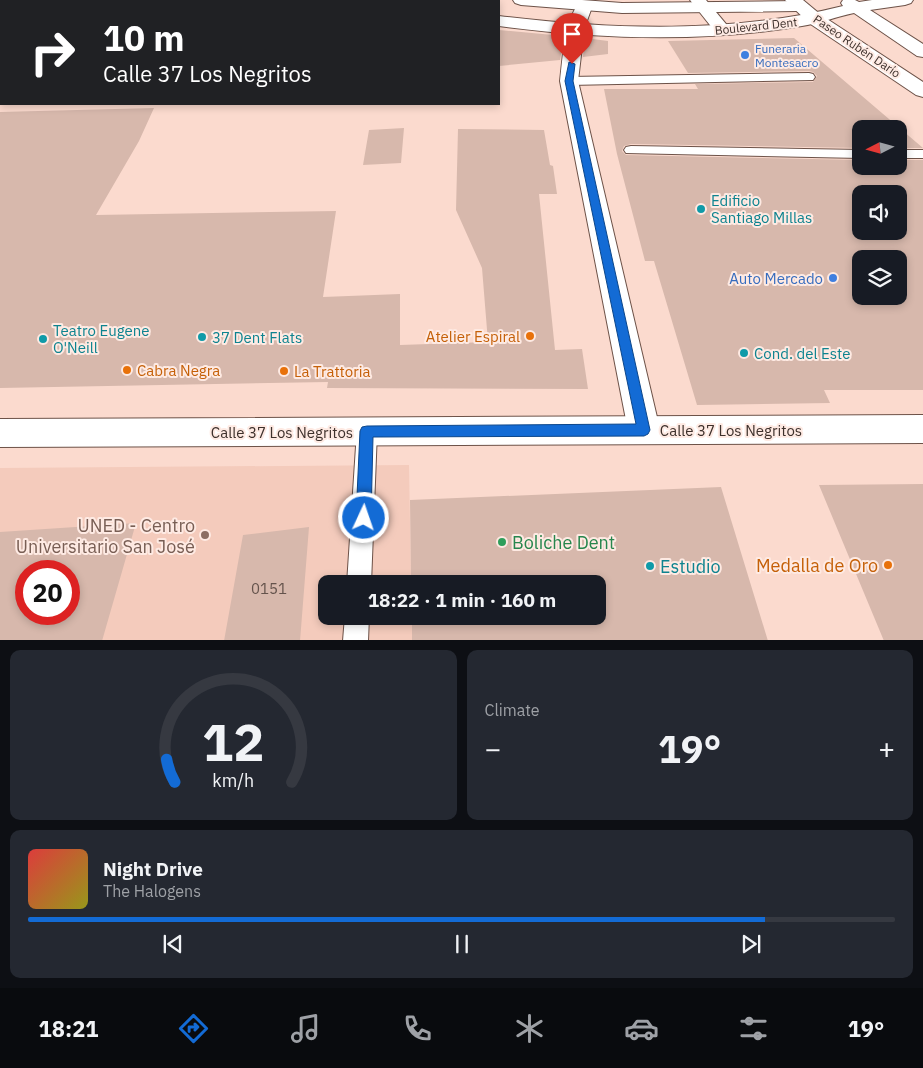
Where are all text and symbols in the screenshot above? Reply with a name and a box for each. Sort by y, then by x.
street label: Paseo Rubén Darío [811,11,904,81]
pin [551,13,593,64]
street label: Boulevard Dent [714,14,798,38]
text: 10 m [103,15,185,61]
icon: right [20,20,85,85]
icon: arrive [558,20,586,48]
place label: Funeraria Montesacro [755,41,819,70]
marker: Funeraria Montesacro [739,49,751,61]
text: Calle 37 Los Negritos [103,59,312,88]
north arrow [852,120,908,175]
map controls [852,120,907,305]
button: sound [852,185,907,240]
place label: Edificio Santiago Millas [711,191,812,227]
marker: Edificio Santiago Millas [695,203,707,215]
button: layers [852,250,907,305]
place label: Auto Mercado [729,269,823,288]
marker: Auto Mercado [827,272,839,284]
place label: Teatro Eugene O'Neill [53,321,150,357]
place label: Atelier Espiral [426,327,520,346]
place label: 37 Dent Flats [212,328,302,347]
marker: Atelier Espiral [524,330,536,342]
marker: 37 Dent Flats [196,331,208,343]
marker: Teatro Eugene O'Neill [37,333,49,345]
place label: Cond. del Este [754,344,851,363]
marker: Cond. del Este [738,347,750,359]
place label: Cabra Negra [137,361,220,380]
place label: La Trattoria [294,362,370,381]
marker: Cabra Negra [121,364,133,376]
marker: La Trattoria [278,365,290,377]
street label: Calle 37 Los Negritos [660,421,802,440]
street label: Calle 37 Los Negritos [211,423,353,442]
position arrow [337,491,389,543]
place label: UNED - Centro Universitario San José [16,514,195,558]
marker: UNED - Centro Universitario San José [199,529,211,541]
place label: Boliche Dent [512,531,615,554]
marker: Boliche Dent [496,536,508,548]
place label: Medalla de Oro [756,554,878,577]
place label: Estudio [660,555,721,578]
marker: Medalla de Oro [882,559,894,571]
speed limit sign: 20 [15,560,80,625]
marker: Estudio [644,560,656,572]
house number: 0151 [251,579,287,598]
text: 18:22 · 1 min · 160 m [368,588,556,612]
text: Climate [485,700,540,720]
text: 12 [202,708,264,775]
text: 19° [658,724,721,773]
text: − [485,730,501,767]
text: + [878,730,895,767]
text: km/h [212,769,254,792]
text: Night Drive [103,857,203,881]
text: The Halogens [103,881,201,901]
icon: previous [159,930,187,958]
icon: pause [448,930,476,958]
icon: next [737,930,765,958]
icon: directions [176,1011,211,1046]
icon: music [288,1011,323,1046]
icon: phone [400,1011,435,1046]
icon: climate [512,1011,547,1046]
icon: car [624,1011,659,1046]
icon: filters [736,1011,771,1046]
text: 18:21 [39,1014,99,1043]
text: 19° [848,1014,884,1043]

